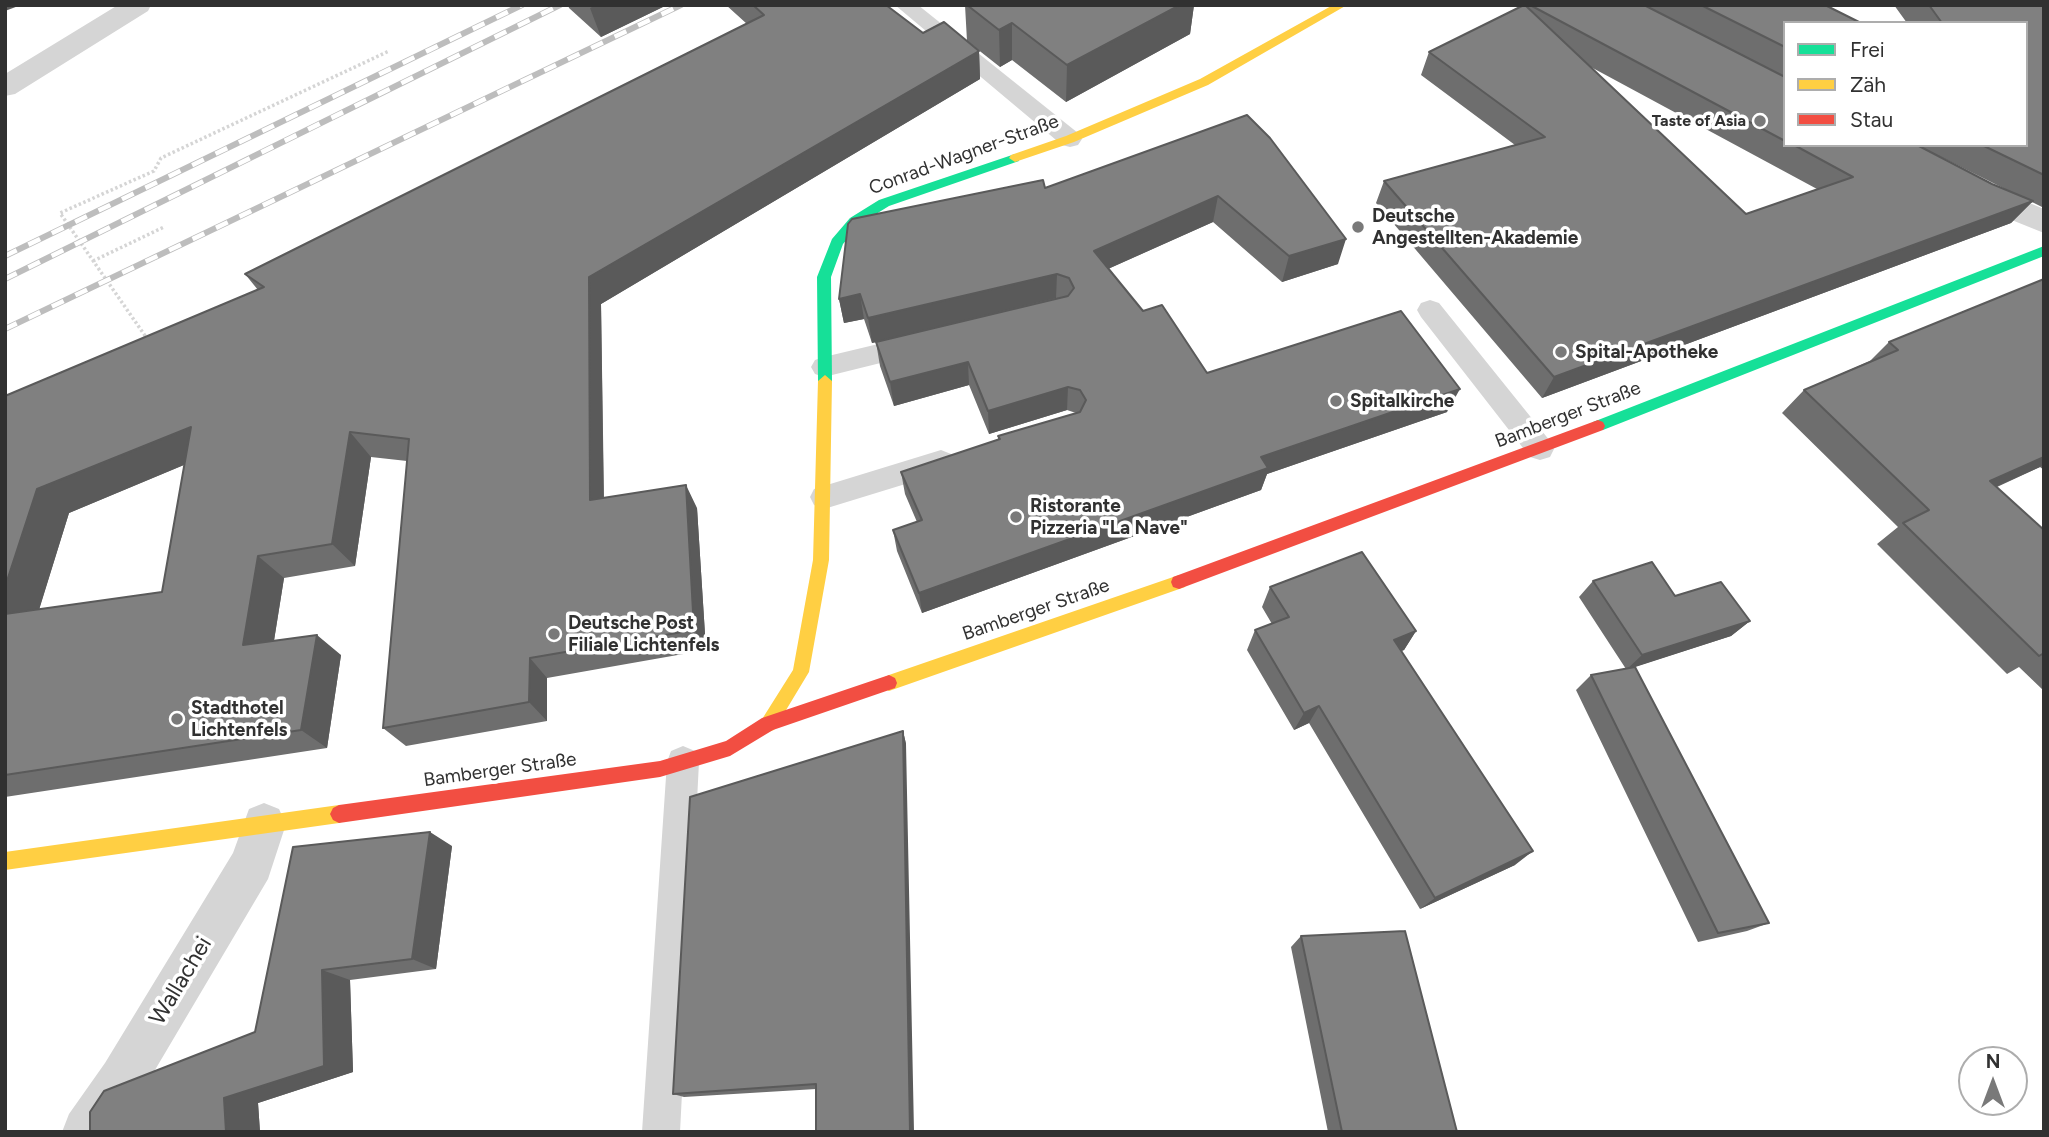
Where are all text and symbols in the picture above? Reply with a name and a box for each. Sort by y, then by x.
legend [1783,21,2028,147]
text: Frei [1850,37,1885,62]
text: Zäh [1850,72,1886,97]
text: Stau [1850,107,1893,132]
street label: Conrad-Wagner-Straße [866,110,1062,200]
place label: Taste of Asia [1652,111,1746,131]
marker: Taste of Asia [1752,113,1768,129]
place label: Deutsche Angestellten-Akademie [1372,205,1578,249]
marker: Deutsche Angestellten-Akademie [1350,219,1366,235]
place label: Spital-Apotheke [1575,341,1718,363]
marker: Spital-Apotheke [1553,344,1569,360]
street label: Bamberger Straße [1492,377,1644,453]
place label: Spitalkirche [1350,390,1454,412]
marker: Spitalkirche [1328,393,1344,409]
place label: Ristorante Pizzeria "La Nave" [1030,495,1188,539]
marker: Ristorante Pizzeria "La Nave" [1008,509,1024,525]
street label: Bamberger Straße [959,574,1113,646]
place label: Deutsche Post Filiale Lichtenfels [568,612,719,656]
marker: Deutsche Post Filiale Lichtenfels [546,626,562,642]
place label: Stadthotel Lichtenfels [191,697,287,741]
marker: Stadthotel Lichtenfels [169,711,185,727]
street label: Bamberger Straße [422,748,578,792]
street label: Wallachei [144,932,218,1030]
north arrow [1958,1046,2028,1116]
text: N [1986,1050,2000,1073]

